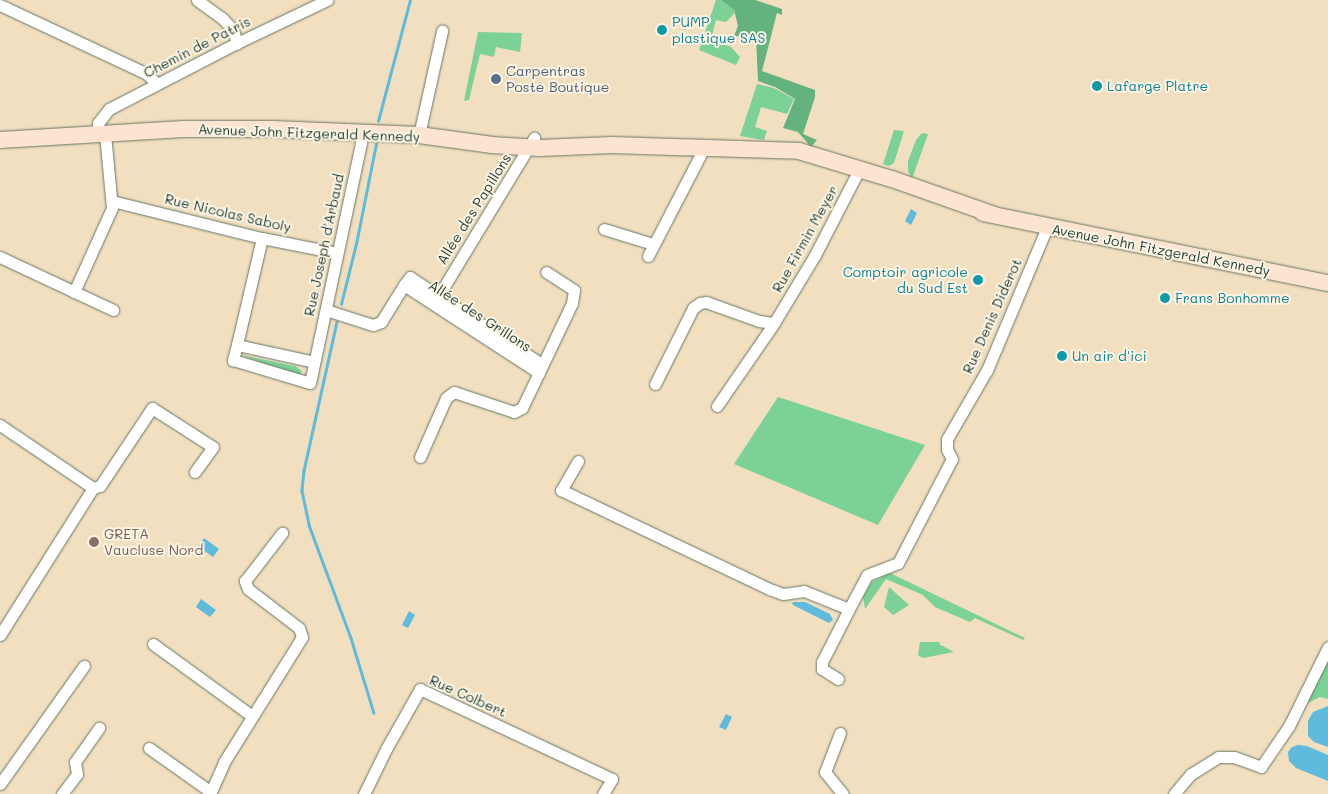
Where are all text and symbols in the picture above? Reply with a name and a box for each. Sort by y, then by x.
street label: Chemin de Patris [141,13,253,81]
place label: PUMP plastique SAS [672,14,765,46]
marker: PUMP plastique SAS [656,24,668,36]
place label: Carpentras Poste Boutique [506,63,609,95]
marker: Carpentras Poste Boutique [490,73,502,85]
place label: Lafarge Platre [1107,78,1208,94]
marker: Lafarge Platre [1091,80,1103,92]
street label: Avenue John Fitzgerald Kennedy [198,121,420,145]
street label: Allée des Papillons [433,151,515,267]
street label: Rue Joseph d'Arbaud [301,172,347,318]
street label: Rue Firmin Meyer [769,183,841,295]
street label: Rue Nicolas Saboly [163,190,293,236]
street label: Avenue John Fitzgerald Kennedy [1050,221,1272,279]
street label: Rue Denis Diderot [959,256,1025,376]
place label: Comptoir agricole du Sud Est [843,264,968,296]
marker: Comptoir agricole du Sud Est [972,274,984,286]
street label: Allée des Grillons [426,277,534,355]
place label: Frans Bonhomme [1175,290,1290,306]
marker: Frans Bonhomme [1159,292,1171,304]
place label: Un air d'ici [1072,348,1147,364]
marker: Un air d'ici [1056,350,1068,362]
place label: GRETA Vaucluse Nord [104,526,203,558]
marker: GRETA Vaucluse Nord [88,536,100,548]
street label: Rue Colbert [427,672,509,720]

